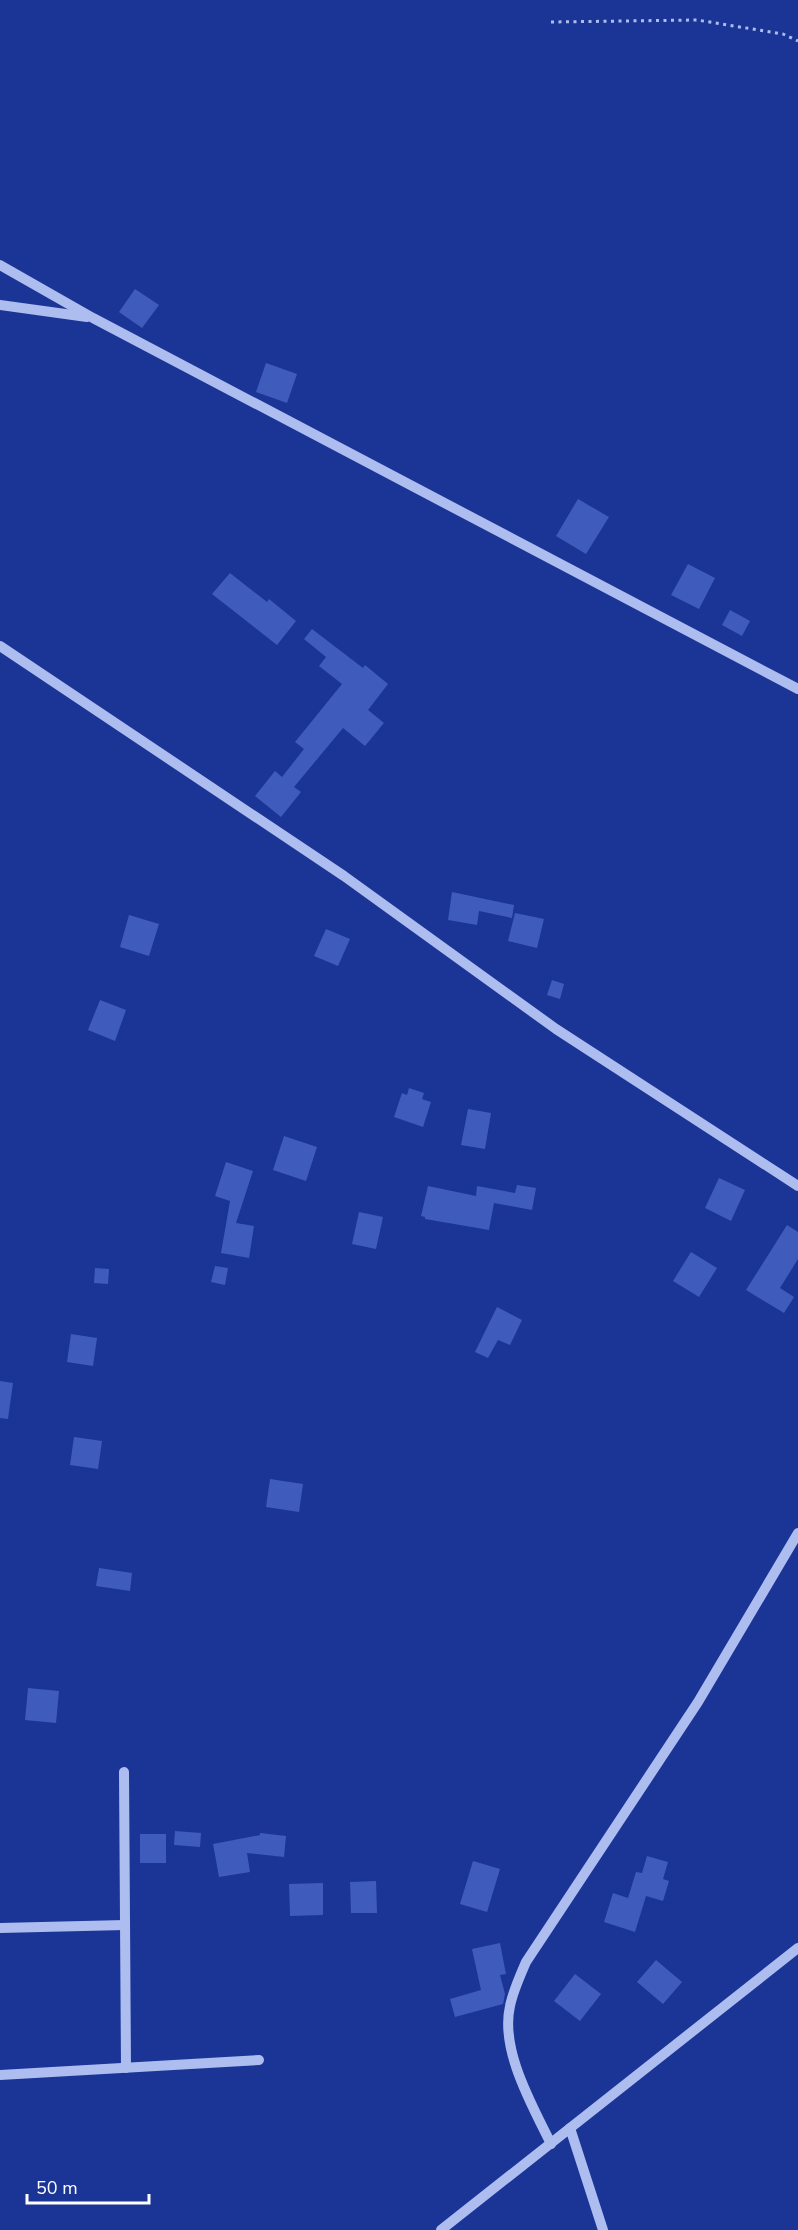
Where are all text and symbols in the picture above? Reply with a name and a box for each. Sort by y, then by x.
scale bar [27,2167,148,2205]
text: 50 m [36,2176,78,2200]

